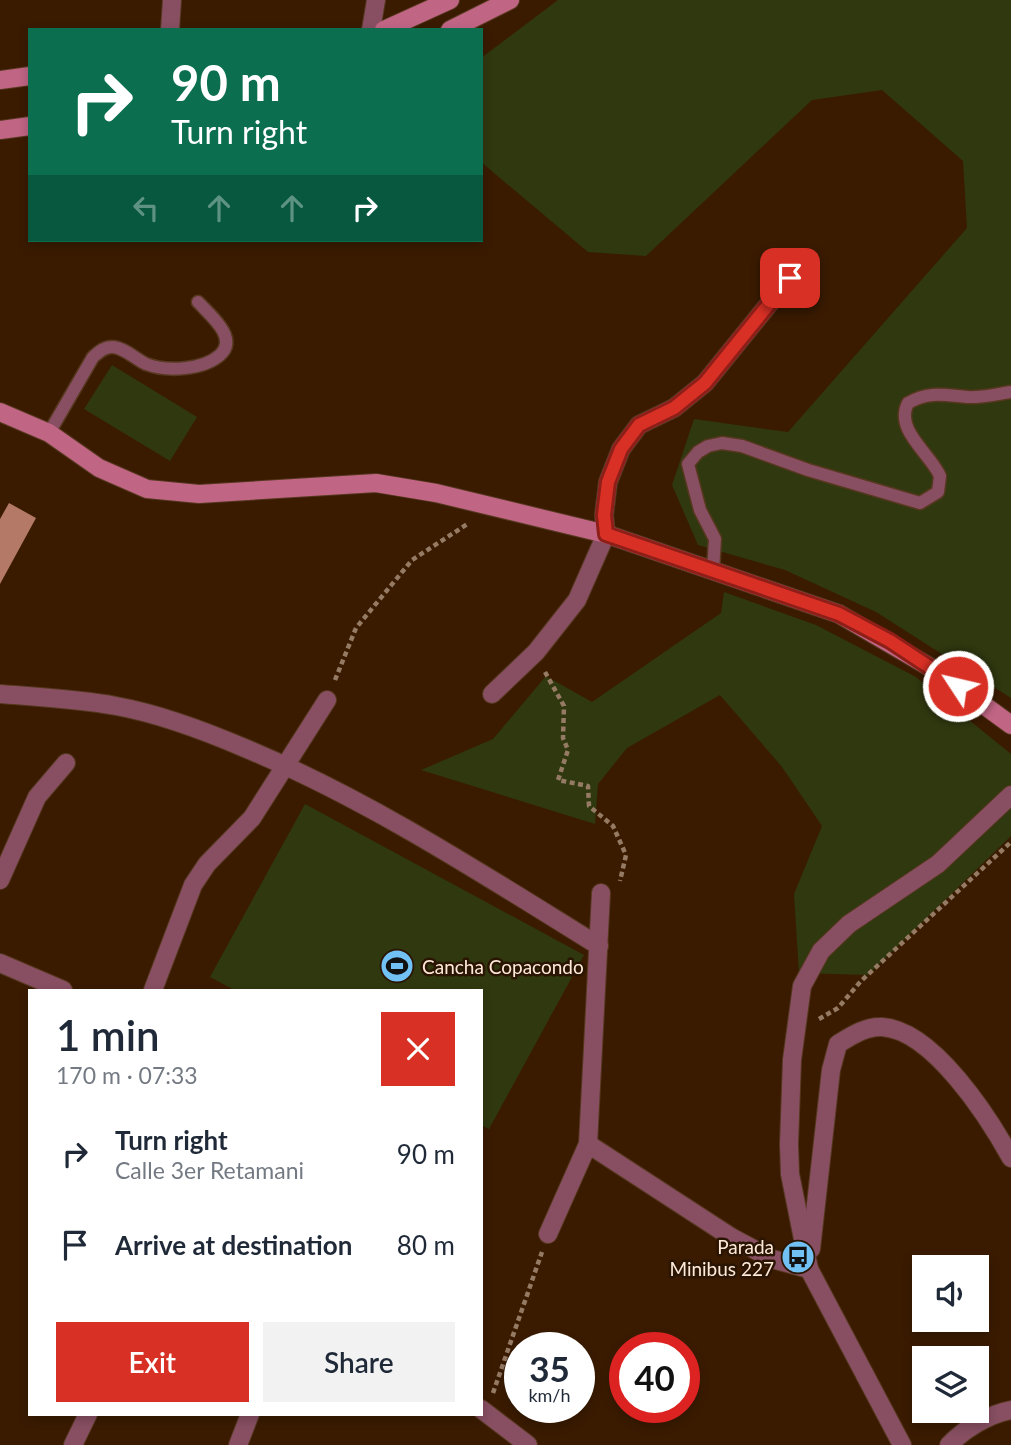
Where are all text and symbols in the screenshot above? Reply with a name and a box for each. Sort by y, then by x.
text: 90 m [171,53,281,111]
icon: right [56,56,147,147]
text: Turn right [171,112,307,151]
icon: left [127,189,165,227]
icon: ahead [200,189,238,227]
icon: ahead [273,189,311,227]
icon: right [346,189,384,227]
pin [760,248,820,308]
icon: arrive [771,259,809,297]
position arrow [921,649,995,723]
sports icon: Cancha Copacondo [378,947,416,985]
place label: Cancha Copacondo [422,955,584,978]
text: 1 min [56,1010,160,1060]
button: close [381,1012,455,1086]
text: 170 m · 07:33 [56,1061,198,1089]
text: Turn right [115,1124,228,1156]
icon: right [56,1135,94,1173]
text: 90 m [397,1138,455,1170]
text: Calle 3er Retamani [115,1156,304,1184]
icon: arrive [56,1226,94,1264]
text: Arrive at destination [115,1229,352,1261]
text: 80 m [397,1229,455,1261]
place label: Parada Minibus 227 [669,1235,774,1280]
bus stop icon: Parada Minibus 227 [779,1238,817,1276]
map controls [912,1255,989,1423]
button: sound [912,1255,989,1332]
button: Exit [56,1322,249,1402]
button: Share [263,1322,455,1402]
speed limit sign: 40 [609,1332,700,1423]
button: layers [912,1346,989,1423]
text: 35 [529,1347,570,1389]
text: km/h [528,1384,571,1406]

